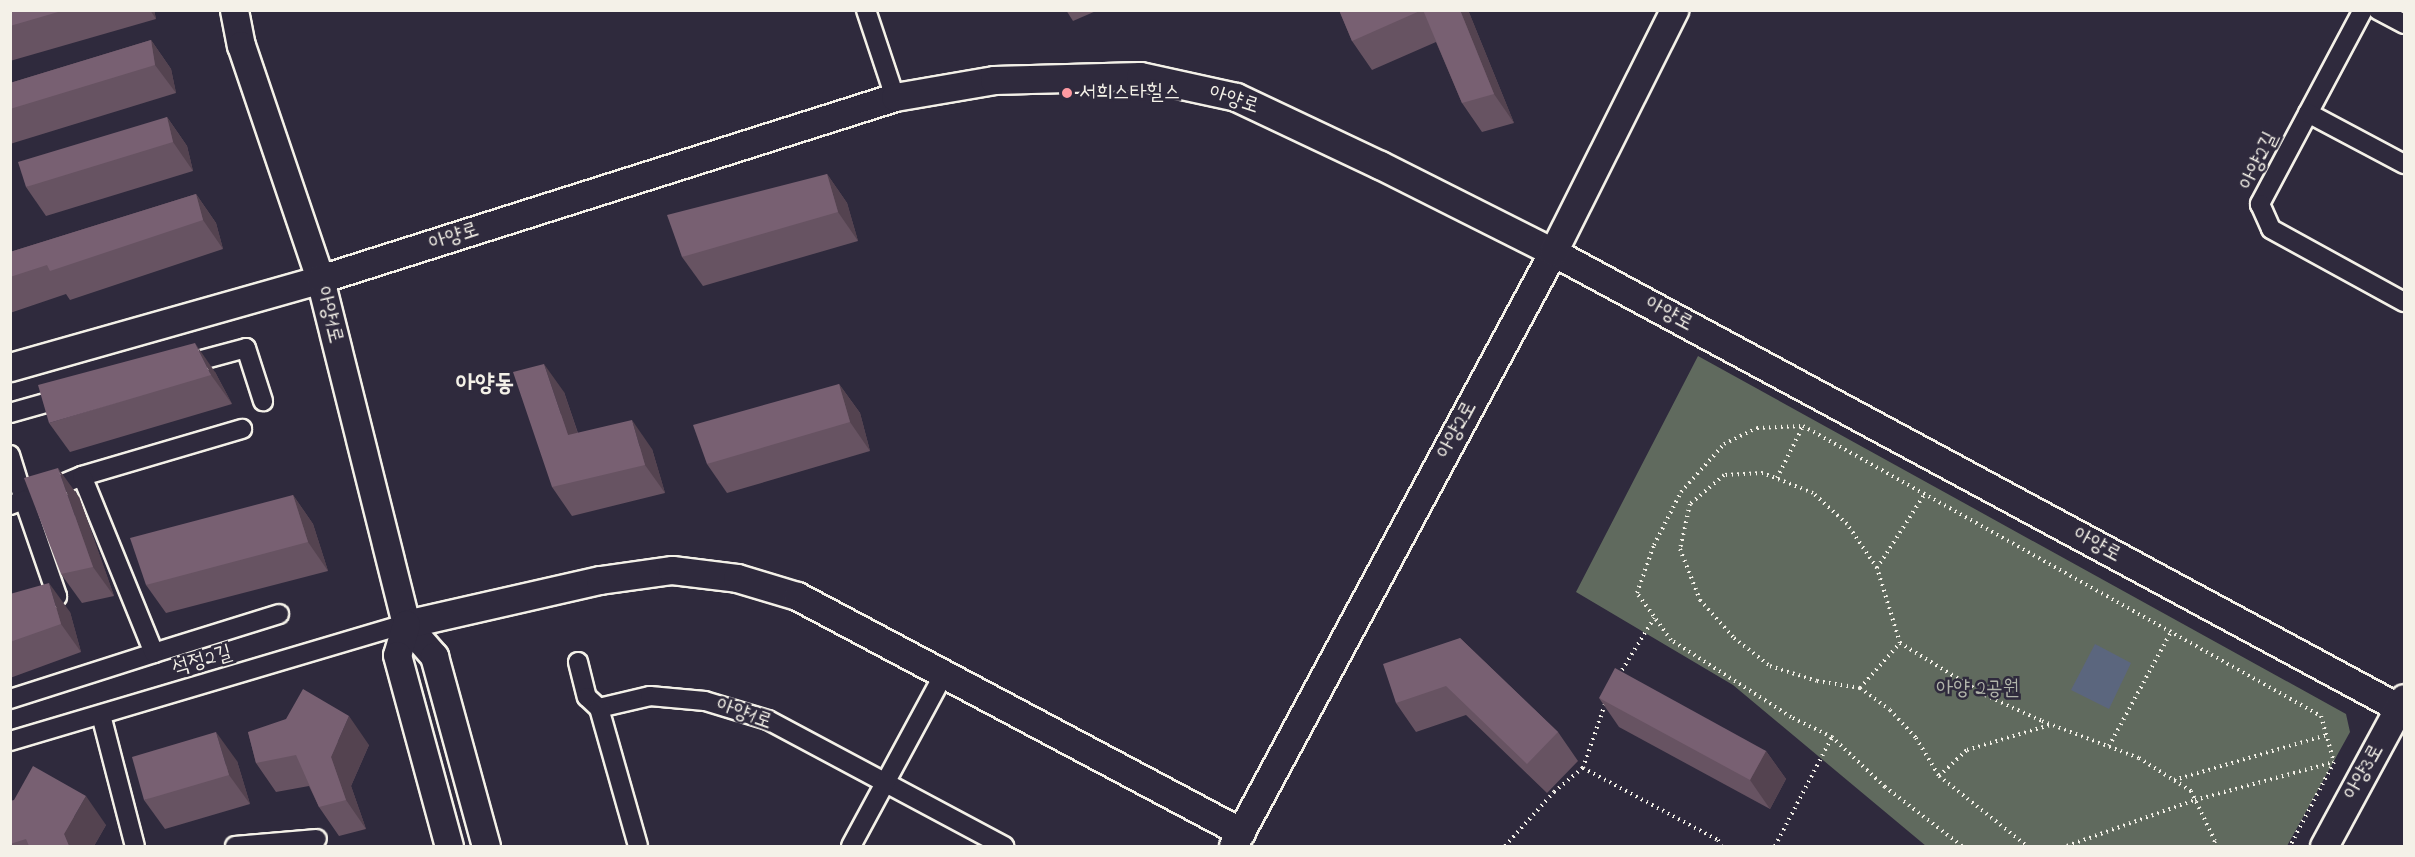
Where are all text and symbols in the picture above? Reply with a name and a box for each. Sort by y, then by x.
place label: 서희스타힐스 [1079,80,1180,106]
street label: 아양로 [1206,80,1262,120]
marker: 서희스타힐스 [1060,86,1074,100]
street label: 아양2길 [2234,128,2284,194]
street label: 아양로 [426,217,482,257]
street label: 아양1로 [310,284,348,346]
street label: 아양로 [1641,291,1697,337]
district label: 아양동 [456,371,514,399]
street label: 아양2로 [1432,397,1482,463]
street label: 아양로 [2069,522,2125,568]
street label: 석정2길 [169,640,235,682]
park label: 아양 2공원 [1936,676,2020,702]
street label: 아양1로 [713,693,775,735]
street label: 아양3로 [2339,740,2389,804]

